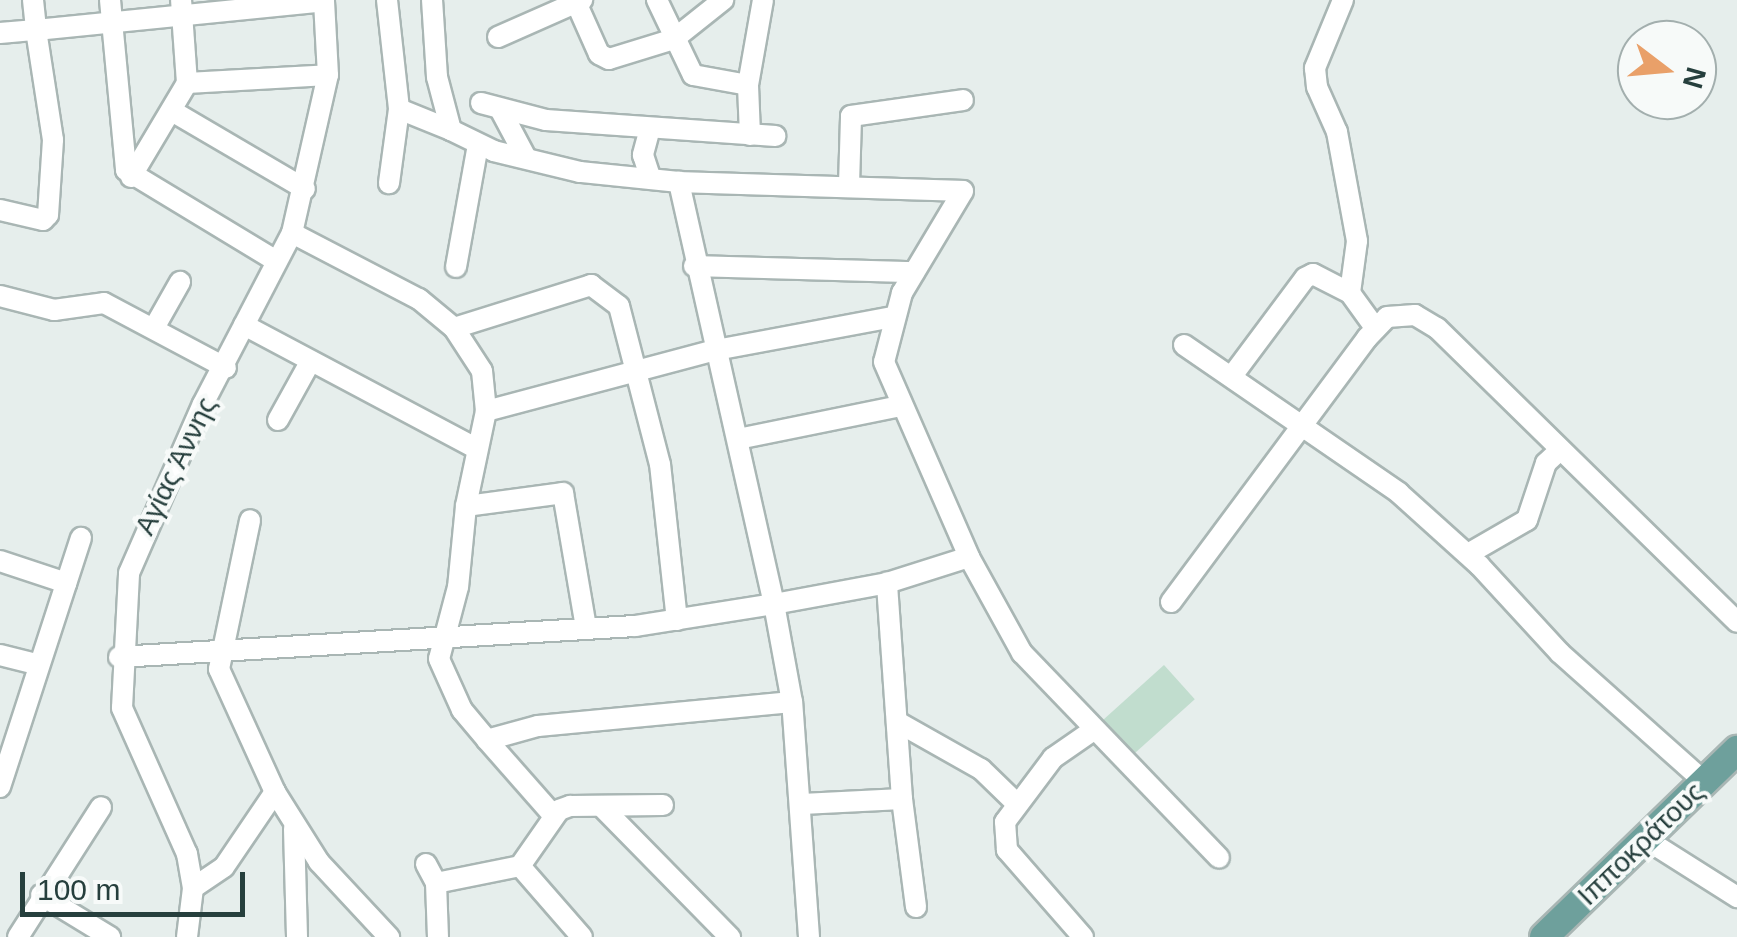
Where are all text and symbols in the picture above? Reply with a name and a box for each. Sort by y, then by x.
north arrow [1617,20,1717,120]
text: N [1677,64,1712,92]
street label: Αγίας Άννης [128,391,224,541]
street label: Ιπποκράτους [1571,775,1711,913]
scale bar [25,852,250,914]
text: 100 m [37,873,120,906]

